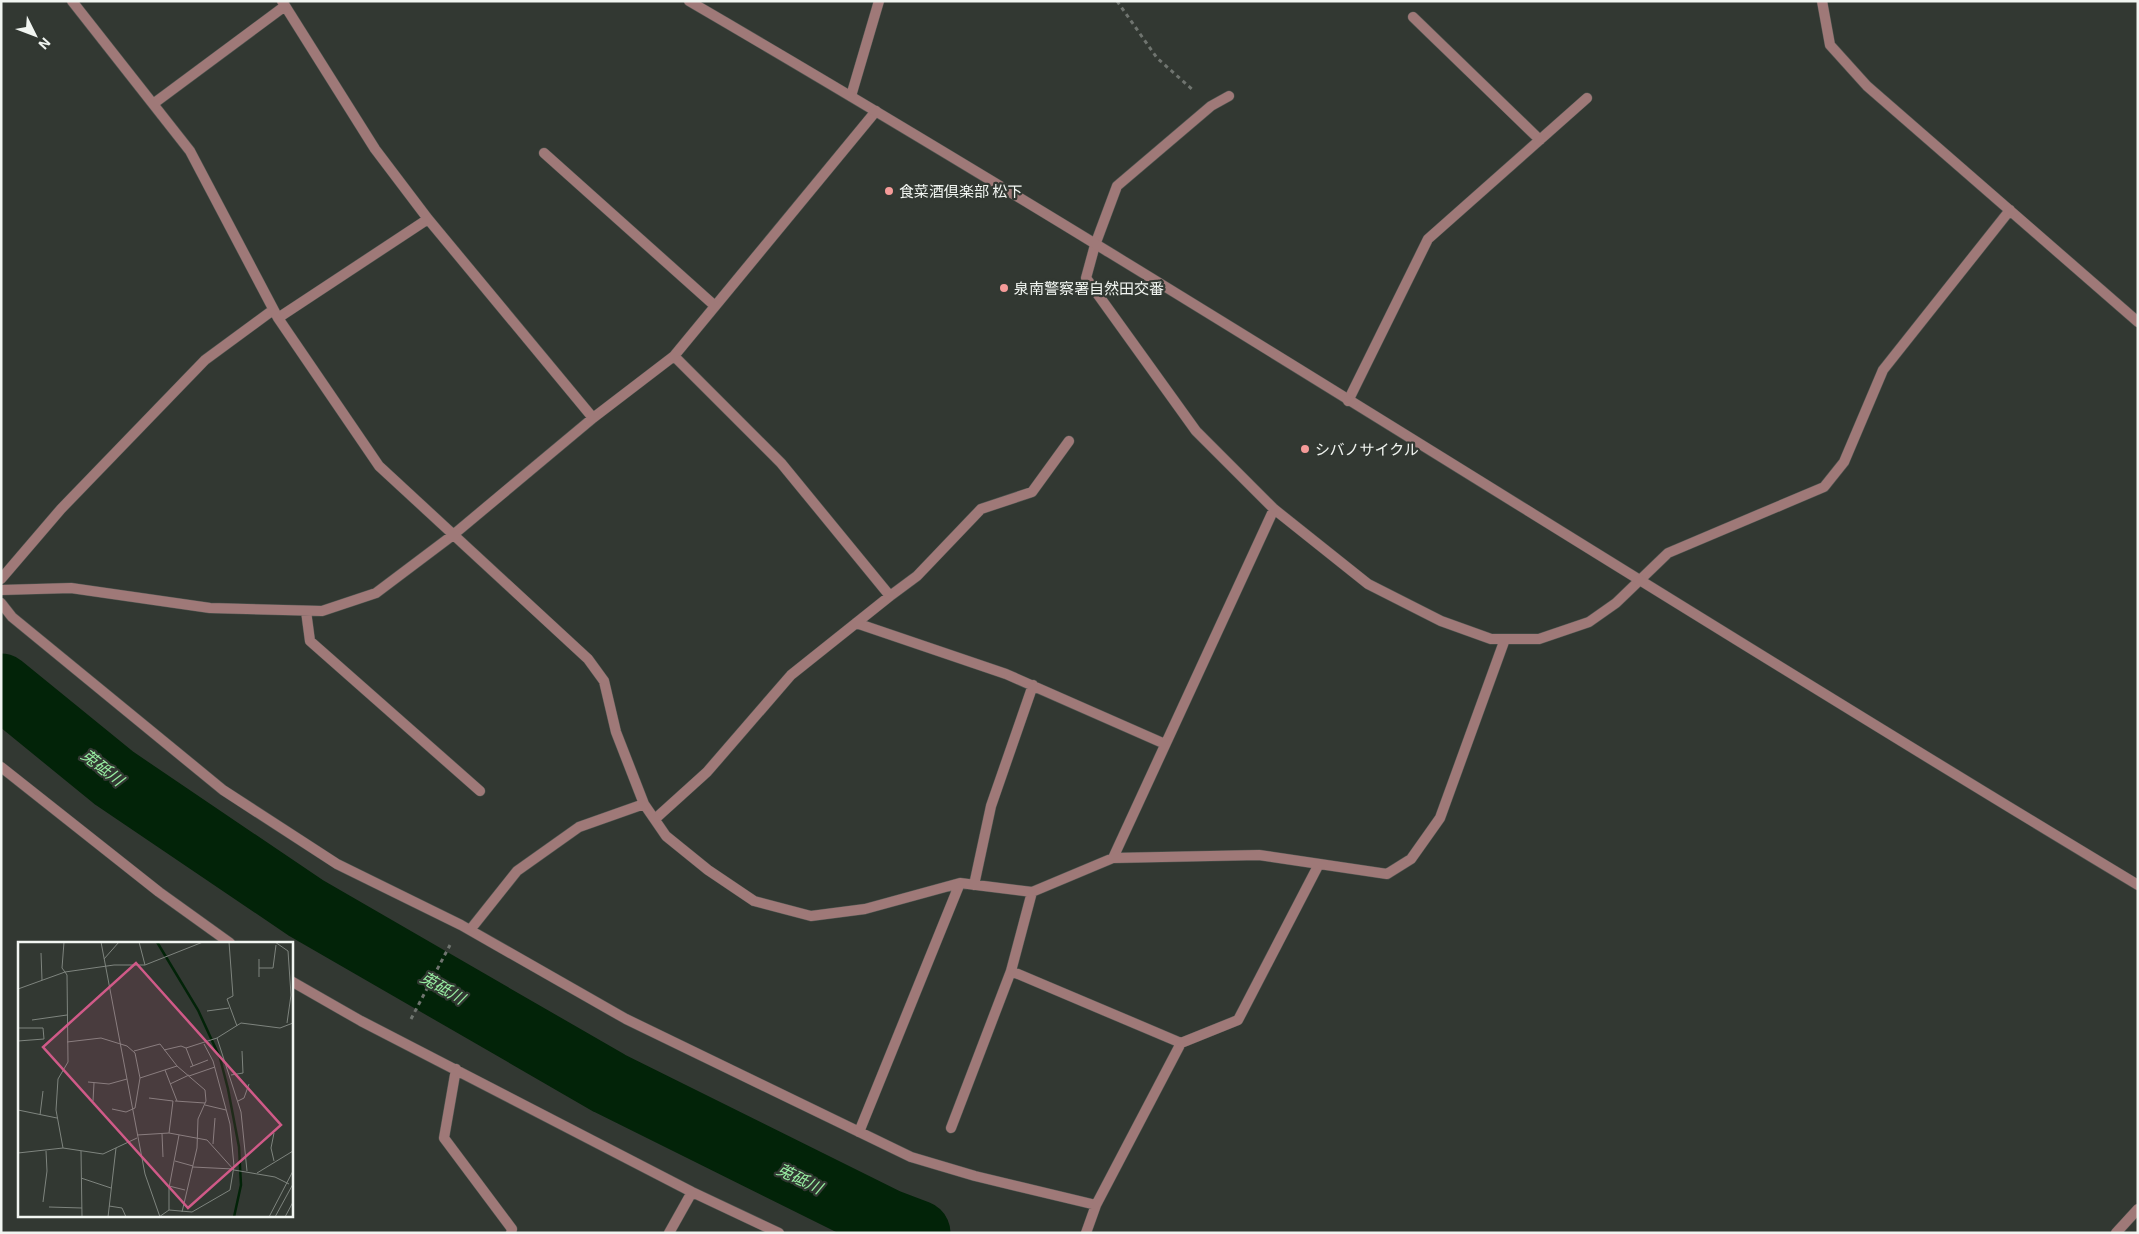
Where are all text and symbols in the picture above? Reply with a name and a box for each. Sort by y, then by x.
north arrow [10,10,60,60]
text: N [35,35,55,53]
place label: 食菜酒倶楽部 松下 [899,182,1022,200]
marker: 食菜酒倶楽部 松下 [883,185,895,197]
place label: 泉南警察署自然田交番 [1014,279,1164,297]
marker: 泉南警察署自然田交番 [998,282,1010,294]
place label: シバノサイクル [1315,440,1419,458]
marker: シバノサイクル [1299,443,1311,455]
water label: 莵砥川 [78,745,129,790]
inset map [18,942,292,1216]
water label: 莵砥川 [417,967,470,1008]
water label: 莵砥川 [774,1159,828,1198]

